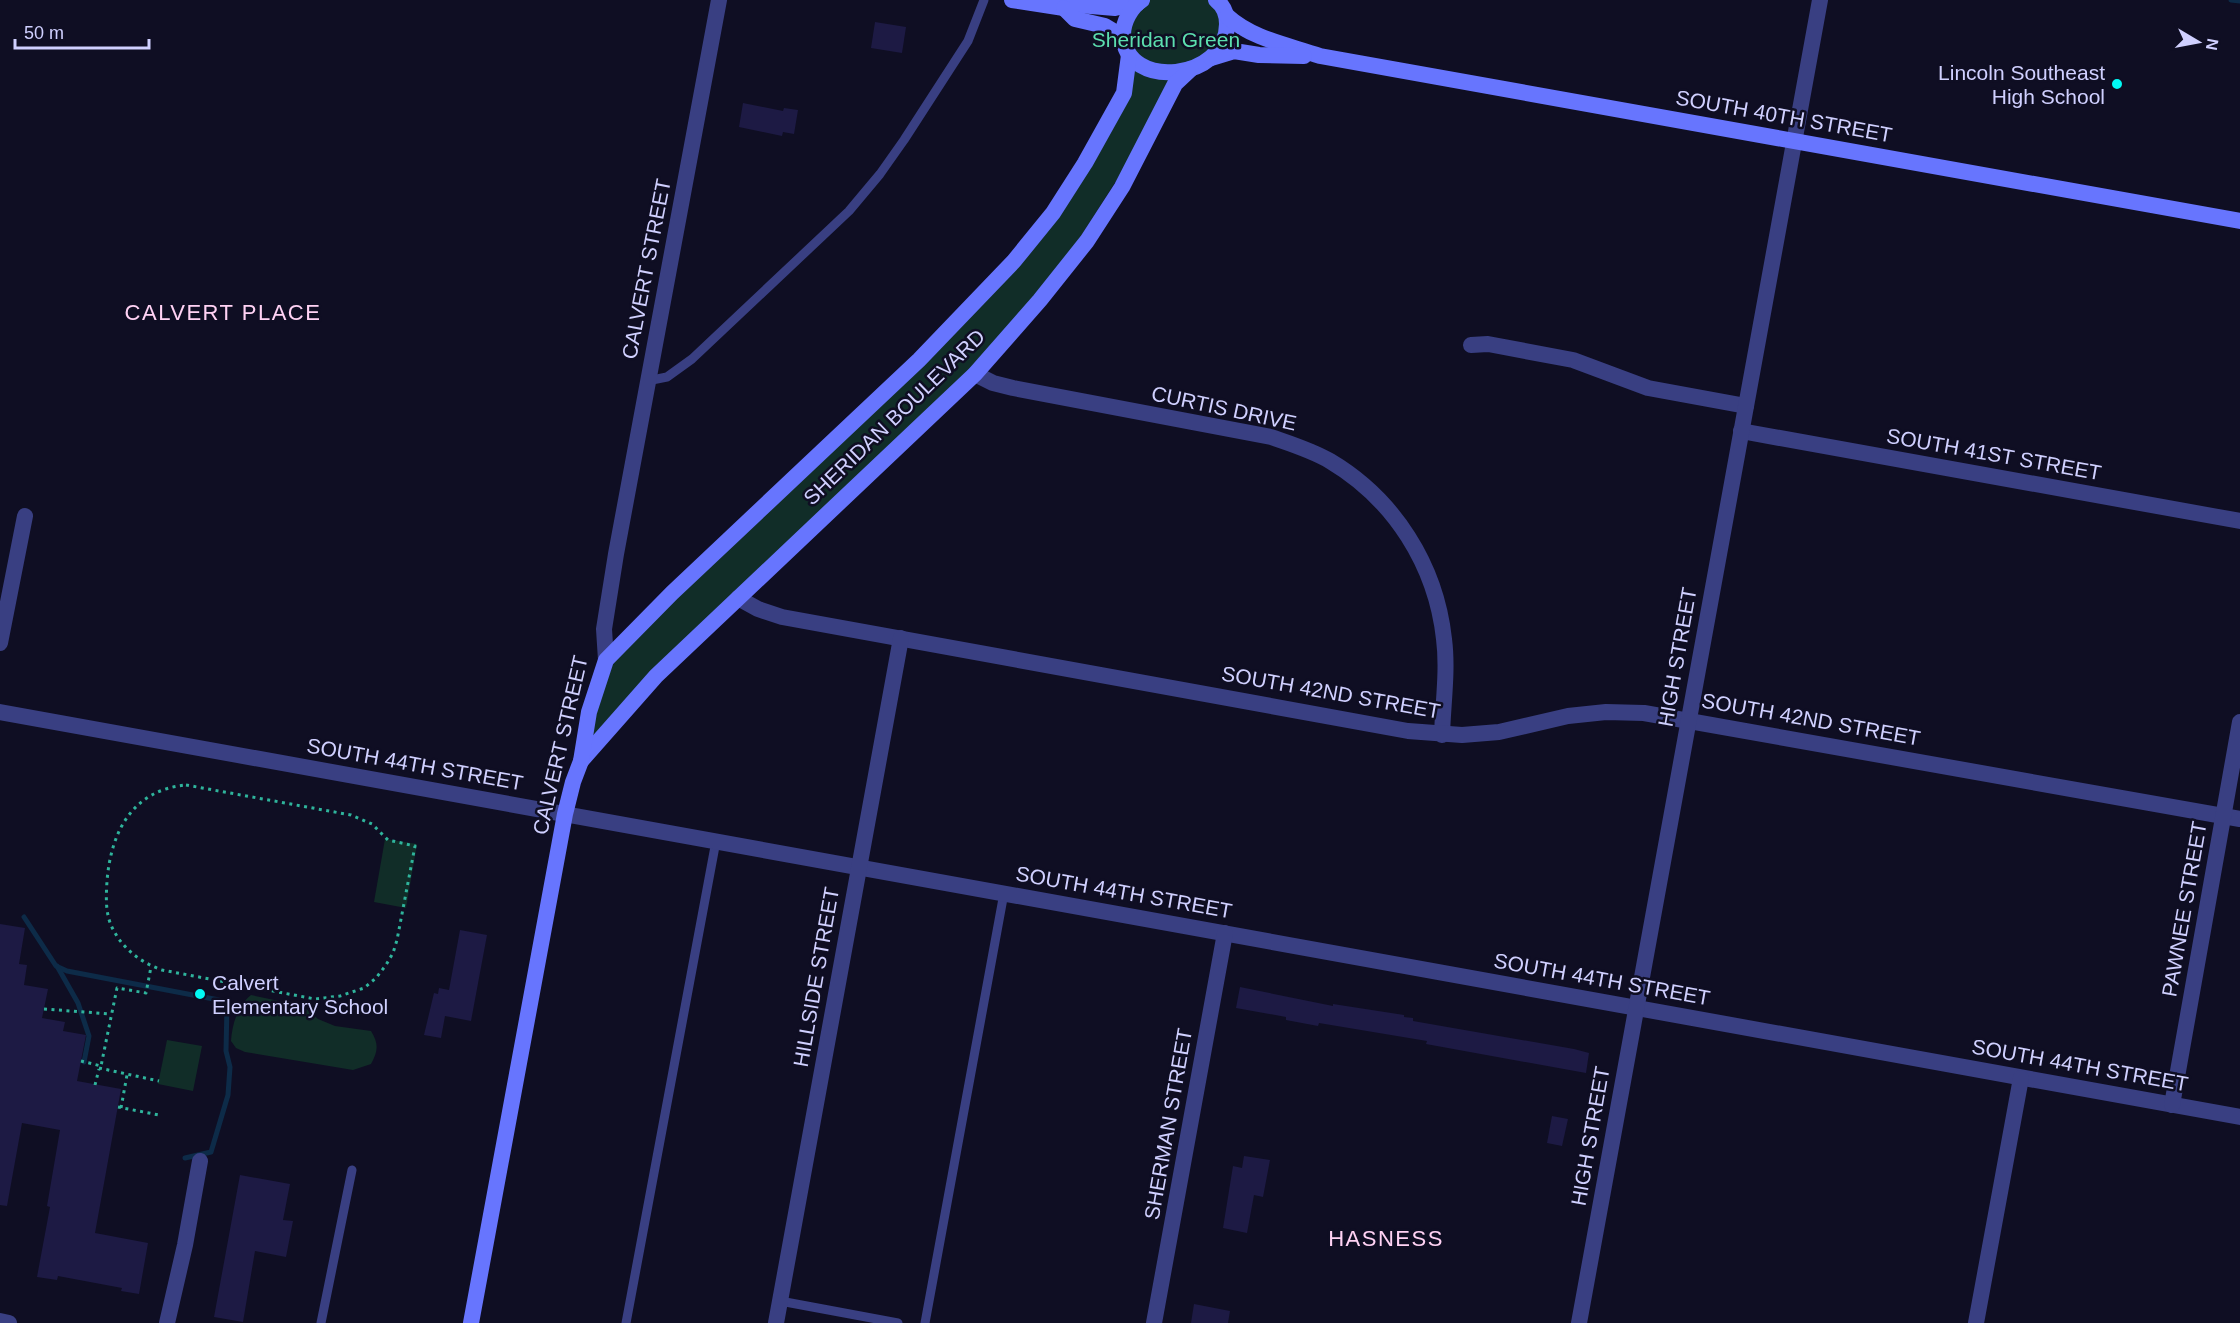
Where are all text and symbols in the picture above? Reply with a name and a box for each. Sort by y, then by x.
scale bar [15,12,148,50]
north arrow [2168,12,2228,72]
text: 50 m [24,23,64,43]
park label: Sheridan Green [1092,28,1240,51]
text: N [2203,37,2222,52]
place label: Lincoln Southeast High School [1938,61,2105,108]
marker: Lincoln Southeast High School [2110,77,2124,91]
street label: SOUTH 40TH STREET [1674,86,1894,146]
street label: CALVERT STREET [617,177,675,361]
district label: CALVERT PLACE [125,300,321,325]
street label: SHERIDAN BOULEVARD [799,325,989,509]
street label: CURTIS DRIVE [1149,381,1299,435]
street label: SOUTH 41ST STREET [1885,424,2103,484]
street label: HIGH STREET [1653,585,1701,729]
street label: CALVERT STREET [528,653,592,837]
street label: SOUTH 42ND STREET [1220,661,1442,723]
street label: SOUTH 42ND STREET [1700,688,1922,750]
street label: SOUTH 44TH STREET [305,734,525,794]
street label: PAWNEE STREET [2157,820,2211,998]
street label: SOUTH 44TH STREET [1014,862,1234,922]
street label: HILLSIDE STREET [789,885,843,1069]
street label: SOUTH 44TH STREET [1492,949,1712,1009]
place label: Calvert Elementary School [212,971,388,1018]
marker: Calvert Elementary School [193,987,207,1001]
street label: SHERMAN STREET [1140,1026,1196,1221]
street label: SOUTH 44TH STREET [1970,1035,2190,1095]
street label: HIGH STREET [1566,1064,1614,1208]
district label: HASNESS [1328,1226,1444,1251]

